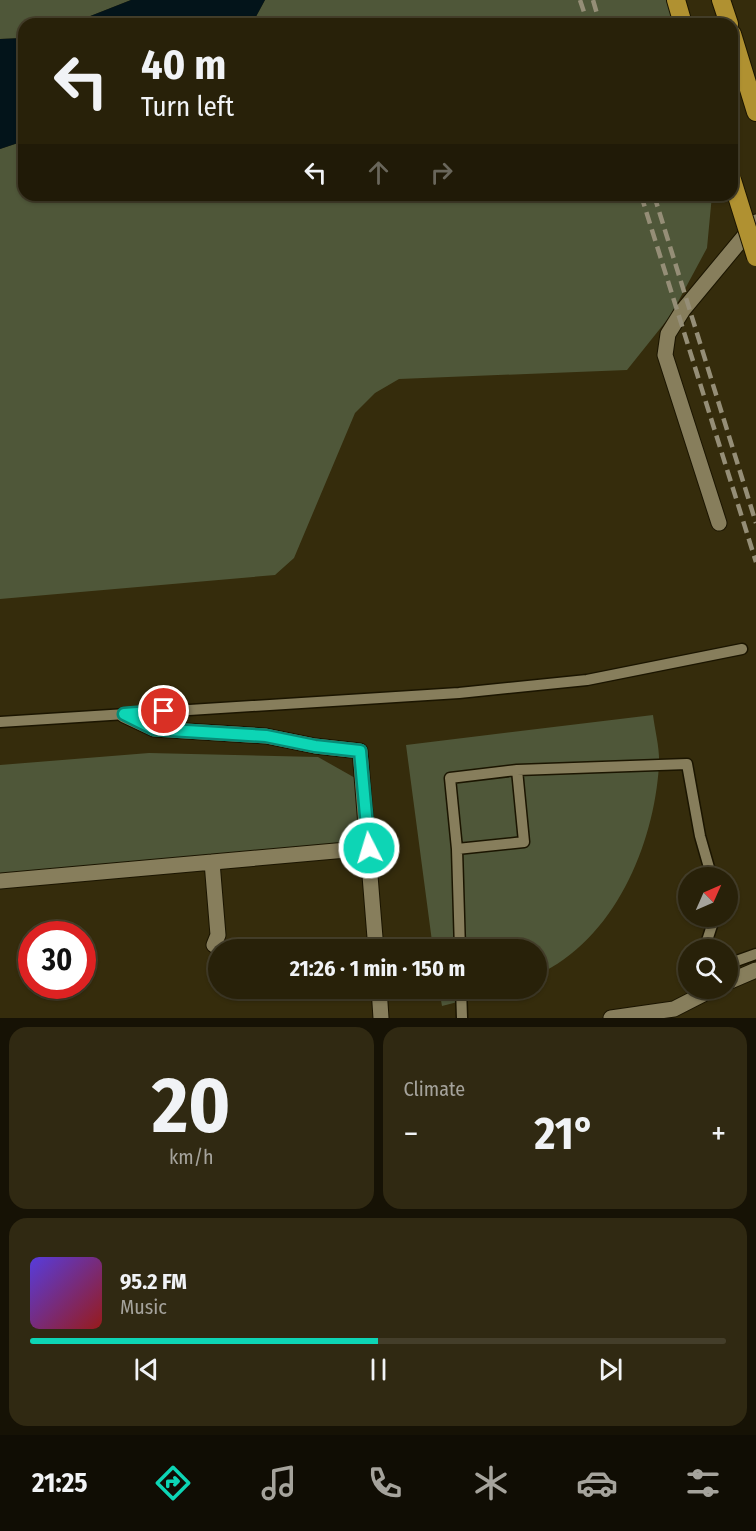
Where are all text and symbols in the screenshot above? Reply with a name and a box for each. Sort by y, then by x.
text: 40 m [141,40,226,90]
icon: left [42,42,120,120]
text: Turn left [141,91,234,123]
icon: left [299,156,332,189]
icon: ahead [362,156,395,189]
icon: right [425,156,458,189]
pin [138,685,189,736]
icon: arrive [147,694,180,727]
position arrow [337,816,401,880]
north arrow [678,867,738,927]
map controls [678,867,738,999]
speed limit sign: 30 [18,921,96,999]
button: search [678,939,738,999]
text: 21:26 · 1 min · 150 m [290,955,465,982]
text: 20 [152,1059,231,1153]
text: Climate [404,1077,465,1101]
text: 21° [535,1107,595,1161]
text: − [404,1114,418,1154]
text: + [711,1114,726,1154]
text: km/h [169,1145,214,1169]
text: 95.2 FM [120,1268,187,1295]
text: Music [120,1295,167,1319]
icon: previous [130,1353,163,1386]
icon: pause [362,1353,395,1386]
icon: next [594,1353,627,1386]
icon: directions [152,1462,194,1504]
icon: music [258,1462,300,1504]
icon: phone [364,1462,406,1504]
icon: climate [470,1462,512,1504]
icon: car [576,1462,618,1504]
icon: filters [682,1462,724,1504]
text: 21:25 [32,1467,87,1499]

